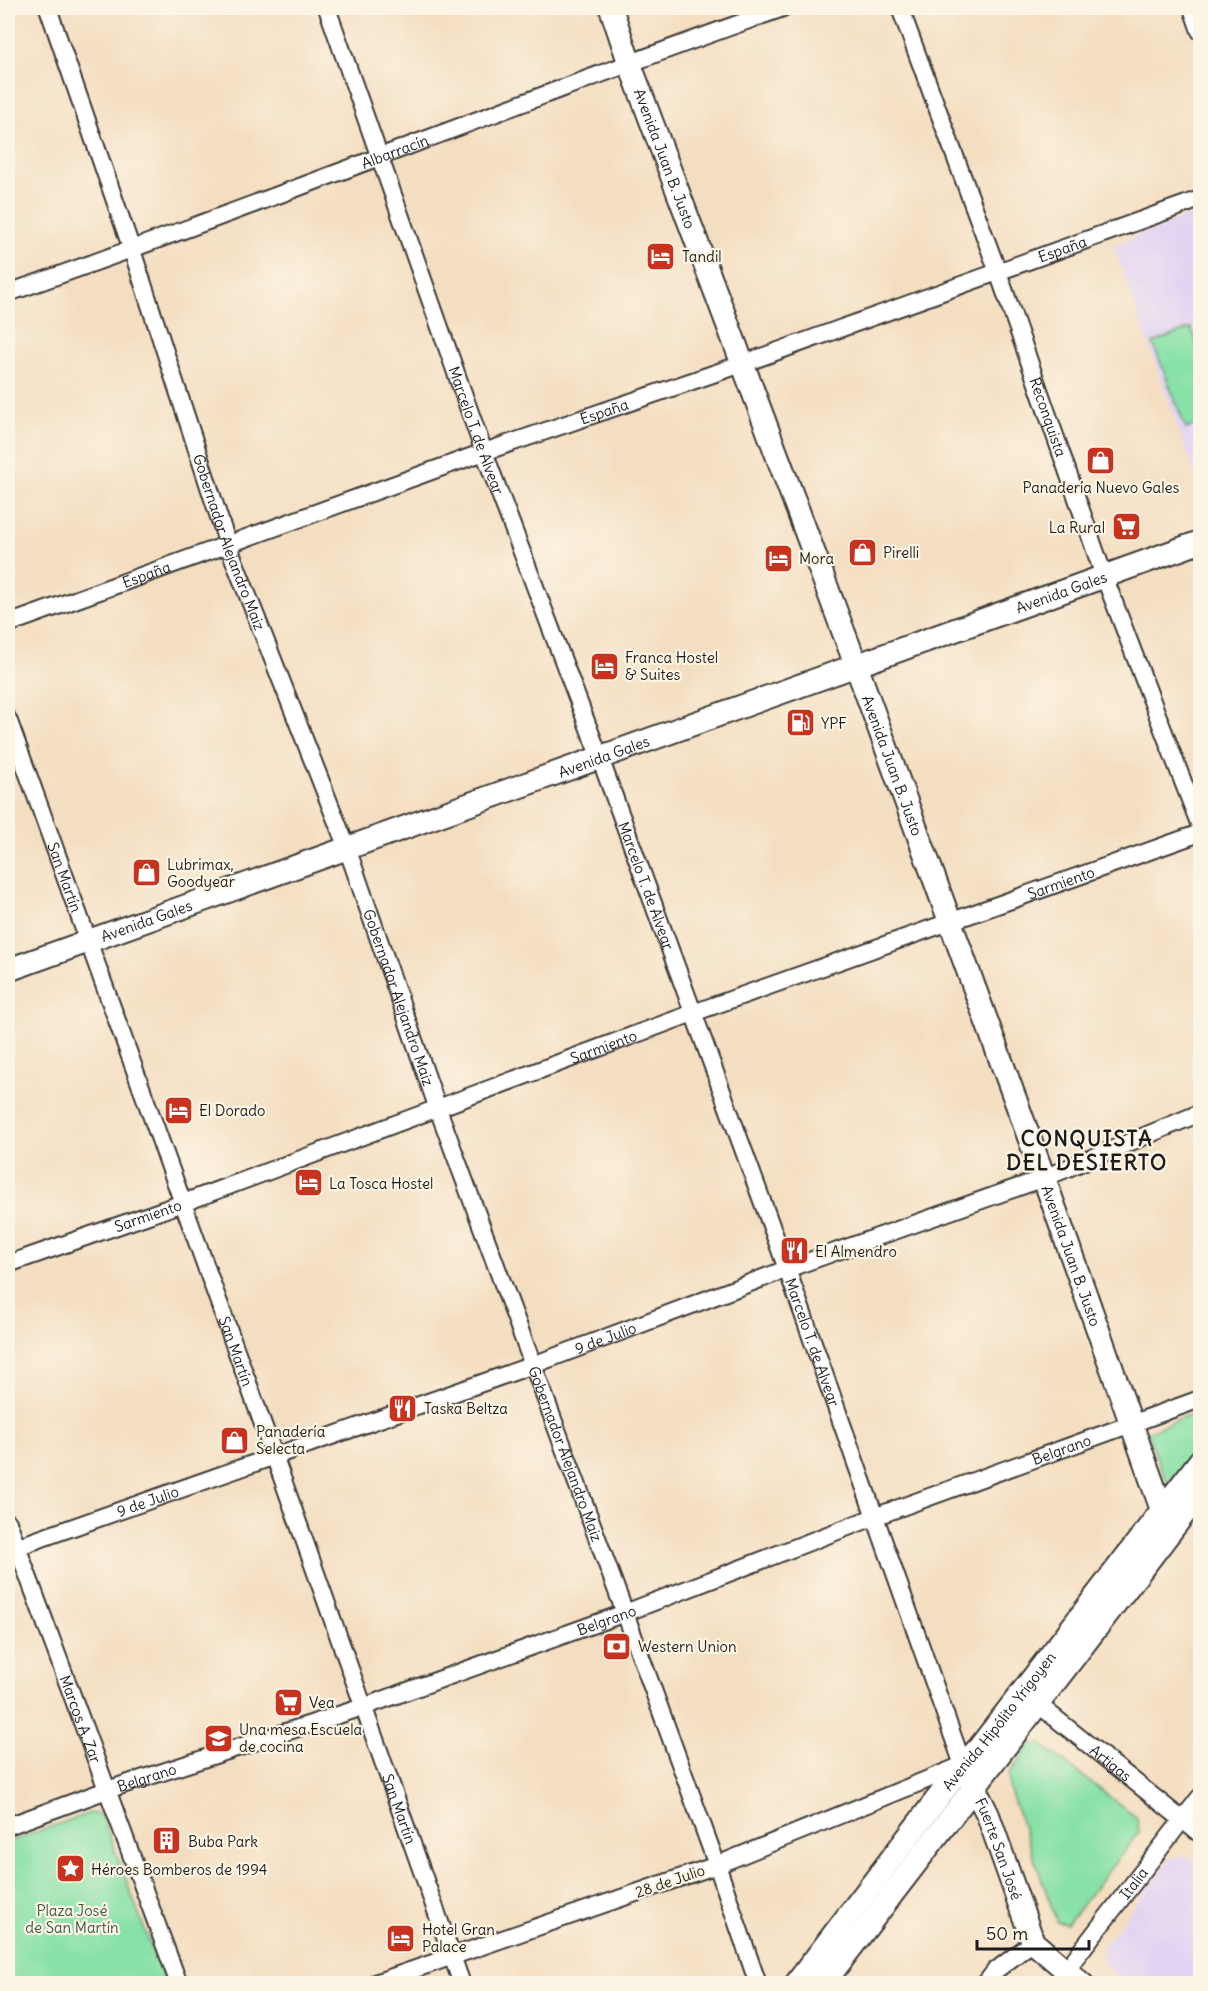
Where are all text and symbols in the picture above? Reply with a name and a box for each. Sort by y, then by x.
street label: Avenida Juan B. Justo [630,86,700,231]
street label: Albarracín [359,130,431,172]
street label: España [1035,231,1089,266]
hotel icon: Tandil [645,240,677,272]
place label: Tandil [682,247,722,266]
street label: Marcelo T. de Alvear [445,364,509,497]
street label: Reconquista [1026,375,1071,459]
street label: España [577,394,631,428]
shop icon: Panadería Nuevo Gales [1085,444,1117,476]
street label: Gobernador Alejandro Maiz [189,451,270,633]
place label: Panadería Nuevo Gales [1023,478,1180,497]
supermarket icon: La Rural [1110,511,1142,543]
place label: La Rural [1049,518,1105,537]
shop icon: Pirelli [846,536,878,568]
hotel icon: Mora [762,542,794,574]
place label: Pirelli [883,543,919,562]
place label: Mora [799,549,834,568]
street label: España [119,556,173,591]
street label: Avenida Gales [1013,567,1110,617]
place label: Franca Hostel & Suites [625,648,718,684]
hotel icon: Franca Hostel & Suites [588,650,620,682]
street label: Avenida Juan B. Justo [858,692,927,838]
fuel station icon: YPF [784,707,816,739]
place label: YPF [821,714,847,733]
street label: Avenida Gales [556,731,652,781]
street label: Marcelo T. de Alvear [615,819,679,952]
street label: San Martín [44,839,87,915]
place label: Lubrimax, Goodyear [167,855,235,891]
shop icon: Lubrimax, Goodyear [130,857,162,889]
street label: Sarmiento [1025,862,1097,903]
street label: Avenida Gales [98,895,195,945]
street label: Gobernador Alejandro Maiz [360,906,439,1088]
street label: Sarmiento [567,1025,639,1067]
hotel icon: El Dorado [162,1094,194,1126]
place label: El Dorado [199,1101,266,1120]
district label: CONQUISTA DEL DESIERTO [1006,1125,1168,1176]
hotel icon: La Tosca Hostel [292,1167,324,1199]
place label: La Tosca Hostel [329,1174,433,1193]
street label: Avenida Juan B. Justo [1038,1183,1105,1329]
street label: Sarmiento [112,1195,184,1236]
restaurant icon: El Almendro [778,1235,810,1267]
place label: El Almendro [815,1242,897,1261]
street label: Marcelo T. de Alvear [781,1275,844,1409]
street label: San Martín [215,1313,258,1389]
street label: 9 de Julio [572,1317,639,1358]
street label: Gobernador Alejandro Maiz [525,1363,607,1544]
restaurant icon: Taska Beltza [387,1392,419,1424]
place label: Taska Beltza [424,1399,508,1418]
place label: Panadería Selecta [256,1422,326,1458]
shop icon: Panadería Selecta [219,1424,251,1456]
street label: Belgrano [1029,1430,1093,1469]
street label: 9 de Julio [114,1481,181,1520]
street label: Belgrano [574,1600,639,1639]
bank icon: Western Union [601,1630,633,1662]
place label: Western Union [638,1637,737,1656]
street label: Avenida Hipólito Yrigoyen [938,1647,1059,1794]
street label: Marcos A. Zar [56,1672,106,1766]
supermarket icon: Vea [272,1686,304,1718]
place label: Vea [309,1693,335,1712]
place label: Una mesa Escuela de cocina [239,1720,363,1756]
school or university icon: Una mesa Escuela de cocina [202,1722,234,1754]
street label: Artigas [1086,1740,1136,1785]
street label: Belgrano [115,1759,179,1796]
street label: San Martín [379,1771,421,1847]
street label: Fuerte San José [971,1794,1027,1902]
building icon: Buba Park [151,1825,183,1857]
place label: Buba Park [188,1832,258,1851]
place icon: Héroes Bomberos de 1994 [54,1853,86,1885]
place label: Héroes Bomberos de 1994 [91,1860,268,1879]
street label: 28 de Julio [633,1860,707,1902]
street label: Italia [1115,1863,1152,1903]
park label: Plaza José de San Martín [25,1901,119,1937]
scale bar [977,1913,1090,1951]
place label: Hotel Gran Palace [422,1920,495,1956]
hotel icon: Hotel Gran Palace [385,1922,417,1954]
text: 50 m [986,1922,1028,1945]

